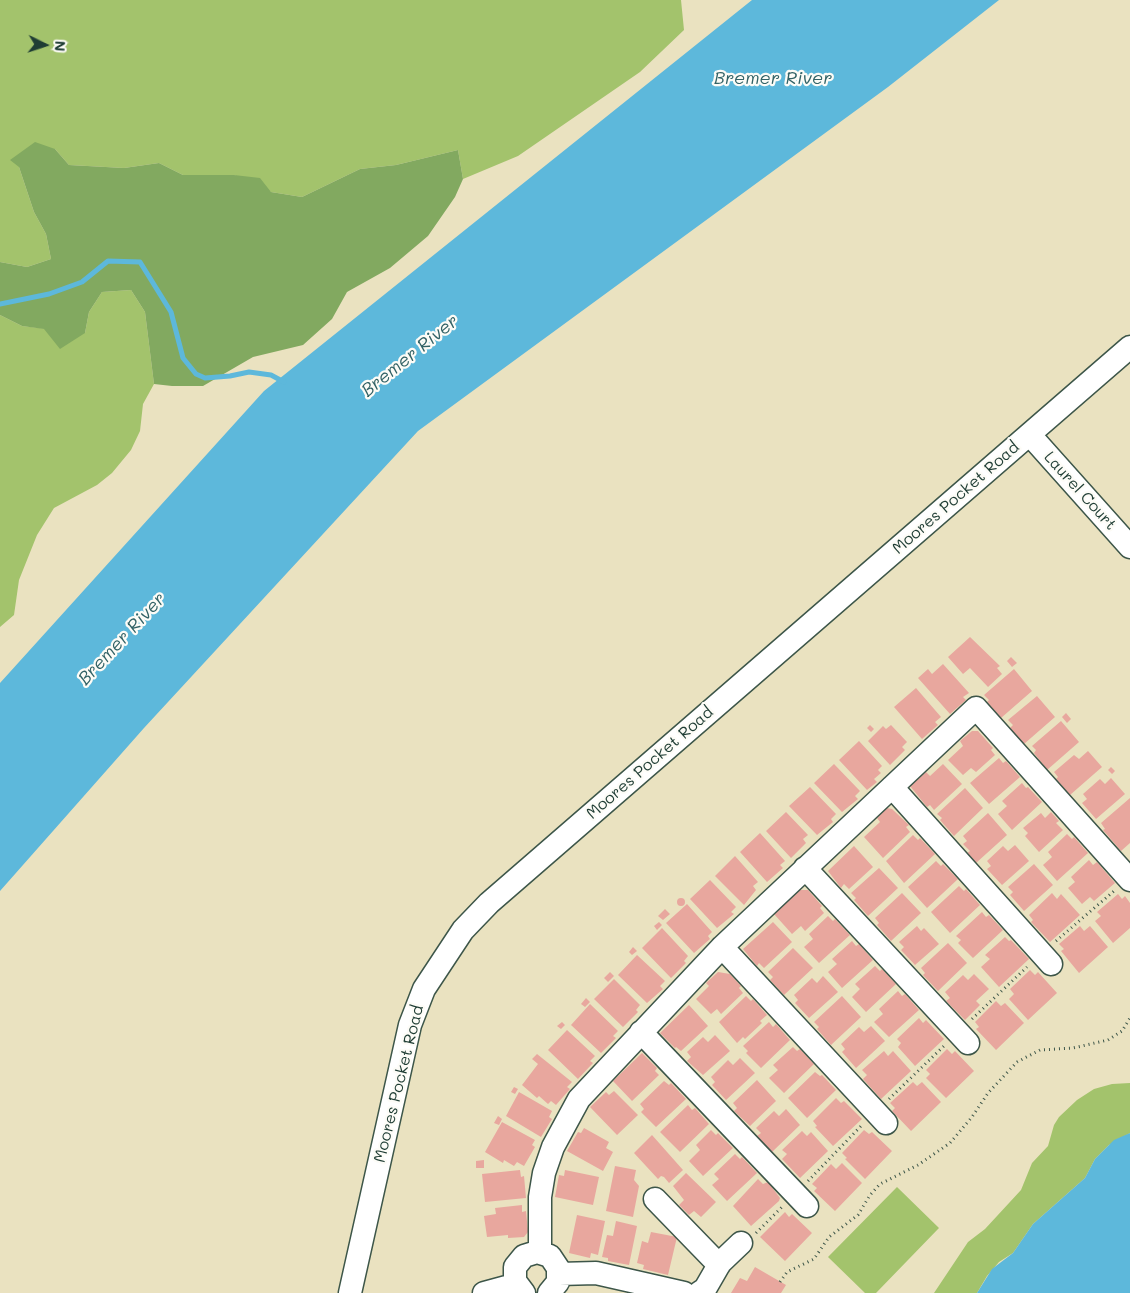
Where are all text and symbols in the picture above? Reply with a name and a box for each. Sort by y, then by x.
north arrow [20,20,70,70]
text: N [51,40,70,52]
water label: Bremer River [714,67,832,89]
water label: Bremer River [357,310,463,402]
street label: Moores Pocket Road [889,438,1023,558]
street label: Laurel Court [1040,448,1120,534]
water label: Bremer River [74,588,170,690]
street label: Moores Pocket Road [583,703,717,823]
street label: Moores Pocket Road [370,1003,428,1165]

